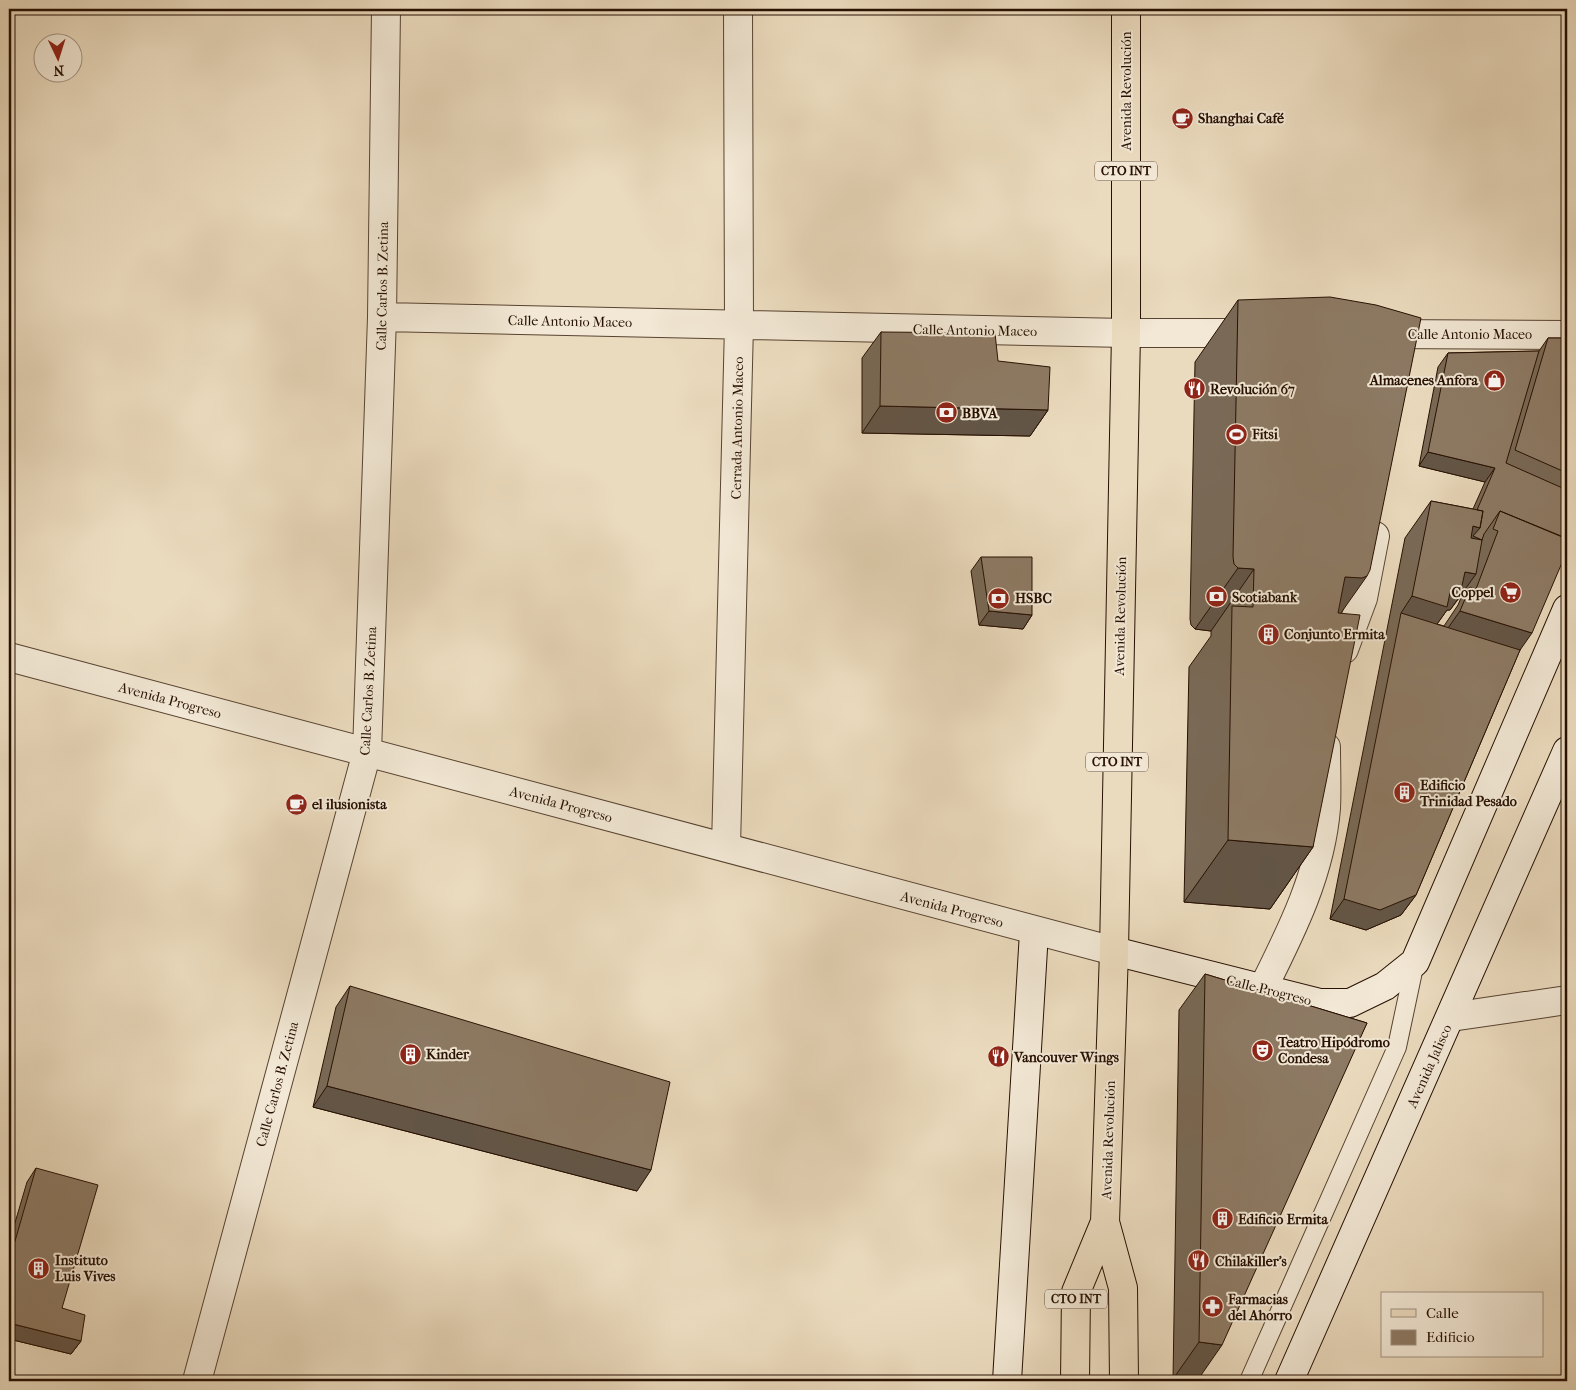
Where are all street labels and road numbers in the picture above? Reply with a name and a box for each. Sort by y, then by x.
street label: Avenida Revolución [1118,31,1135,152]
road number: CTO INT [1095,162,1157,180]
street label: Calle Carlos B. Zetina [373,221,392,351]
street label: Calle Antonio Maceo [508,312,632,331]
street label: Calle Antonio Maceo [913,321,1037,340]
street label: Calle Antonio Maceo [1408,326,1532,343]
street label: Cerrada Antonio Maceo [728,357,747,499]
street label: Avenida Revolución [1111,556,1130,677]
street label: Calle Carlos B. Zetina [357,626,380,756]
street label: Avenida Progreso [116,678,223,722]
road number: CTO INT [1086,752,1148,772]
street label: Avenida Progreso [507,782,614,826]
street label: Avenida Progreso [898,887,1005,931]
street label: Calle Progreso [1224,972,1313,1009]
street label: Calle Carlos B. Zetina [253,1019,303,1149]
street label: Avenida Jalisco [1403,1022,1455,1111]
street label: Avenida Revolución [1098,1080,1119,1201]
road number: CTO INT [1045,1290,1107,1308]

